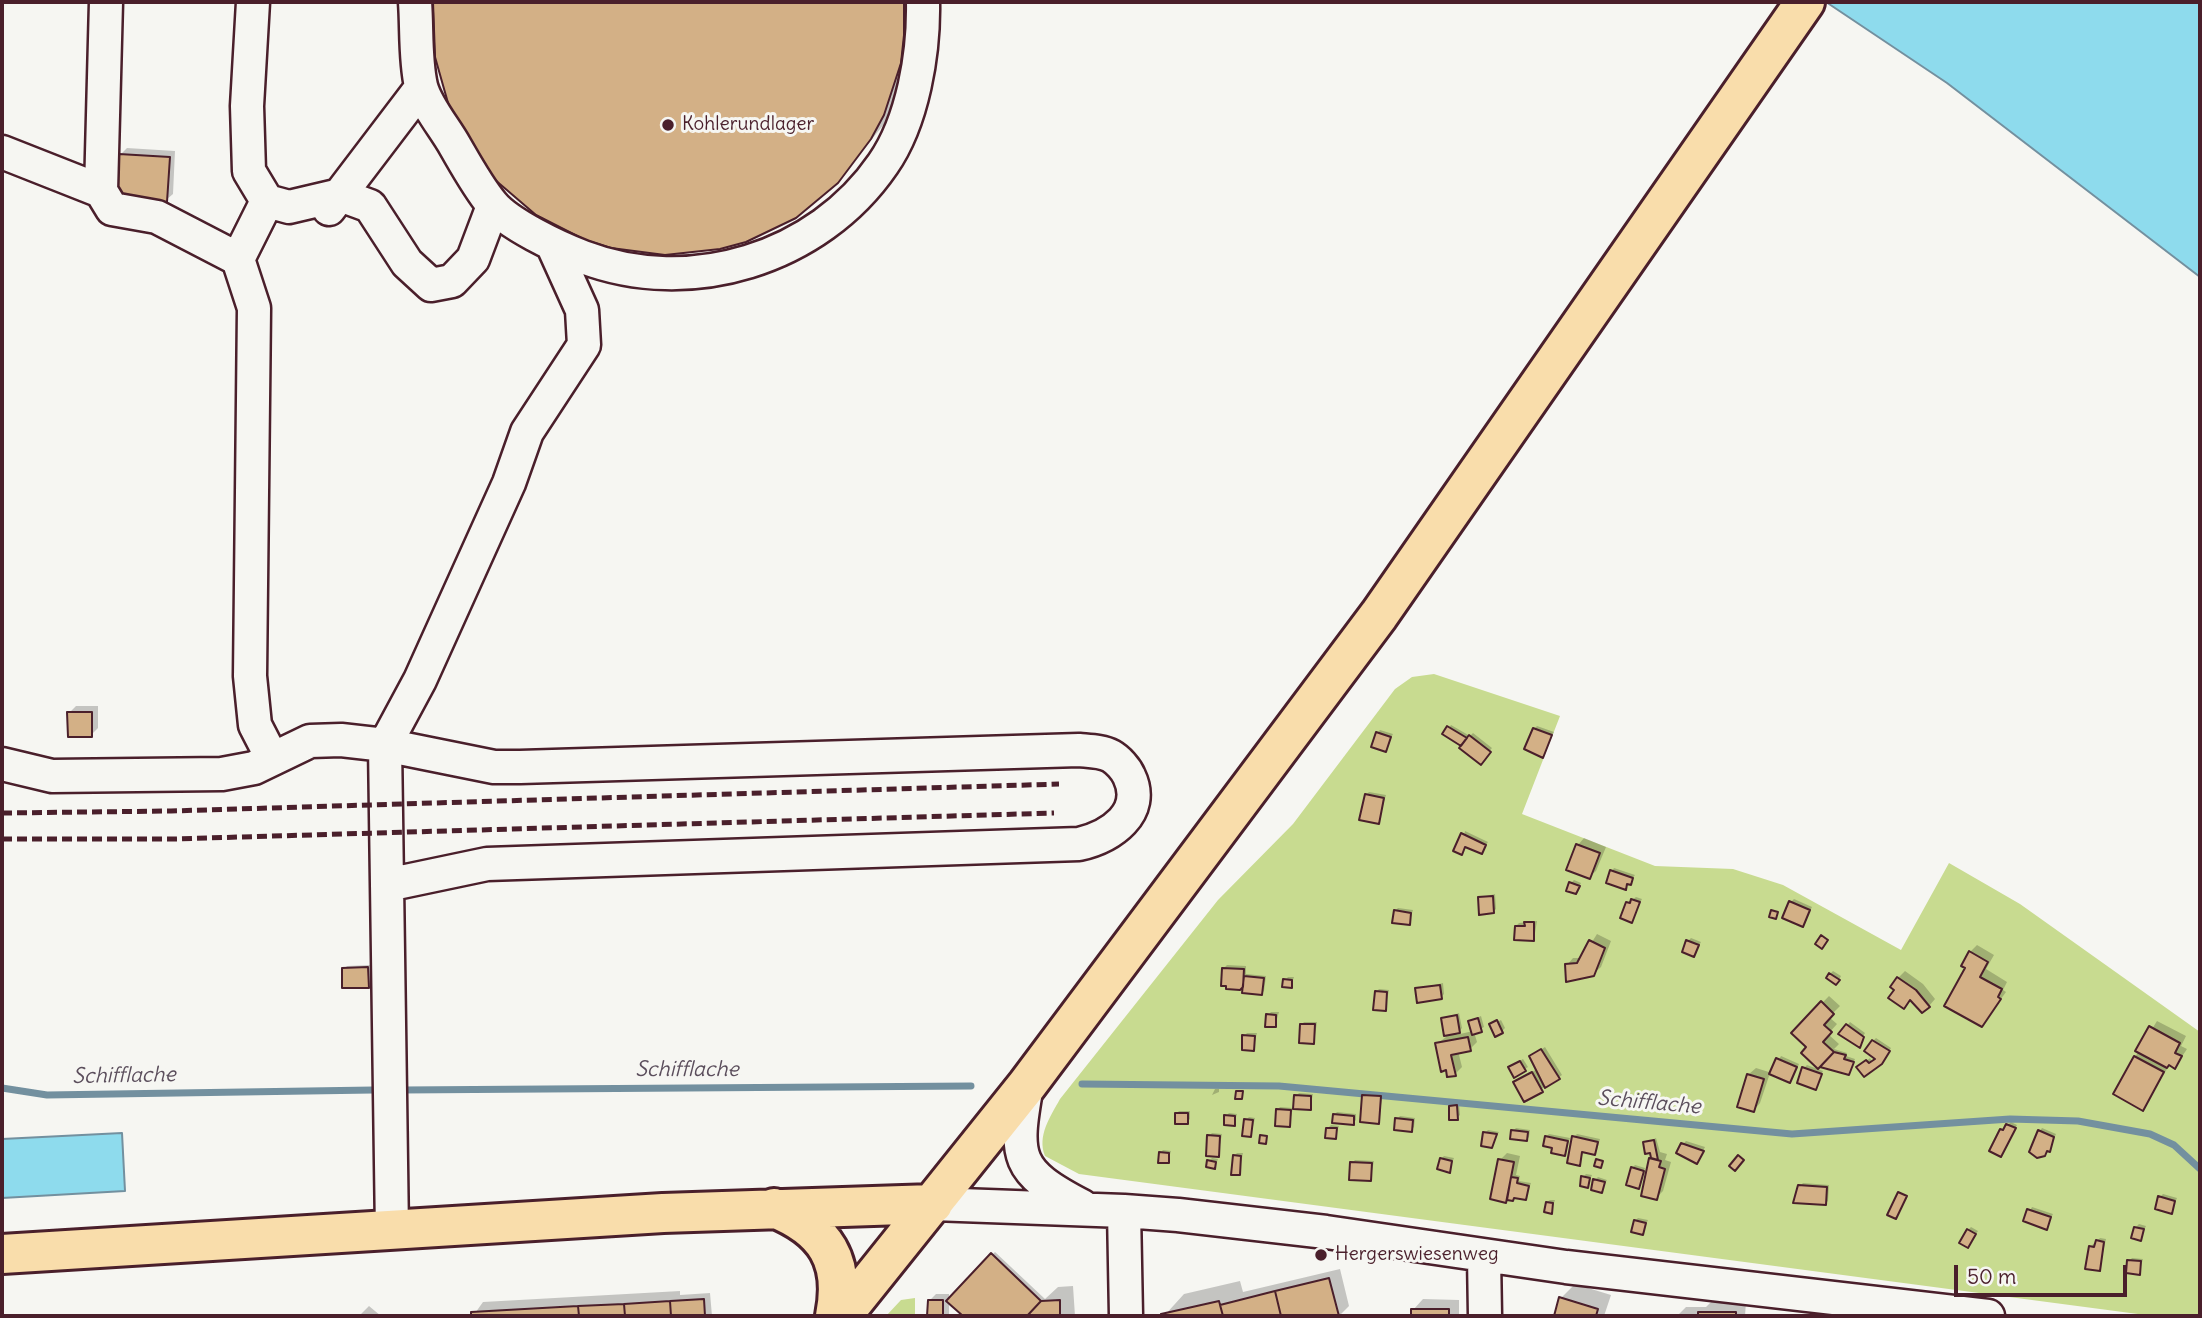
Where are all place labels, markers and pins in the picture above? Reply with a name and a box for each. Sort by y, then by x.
place label: Kohlerundlager [682,114,814,136]
marker: Kohlerundlager [660,117,676,133]
place label: Hergerswiesenweg [1335,1244,1498,1266]
marker: Hergerswiesenweg [1313,1247,1329,1263]

